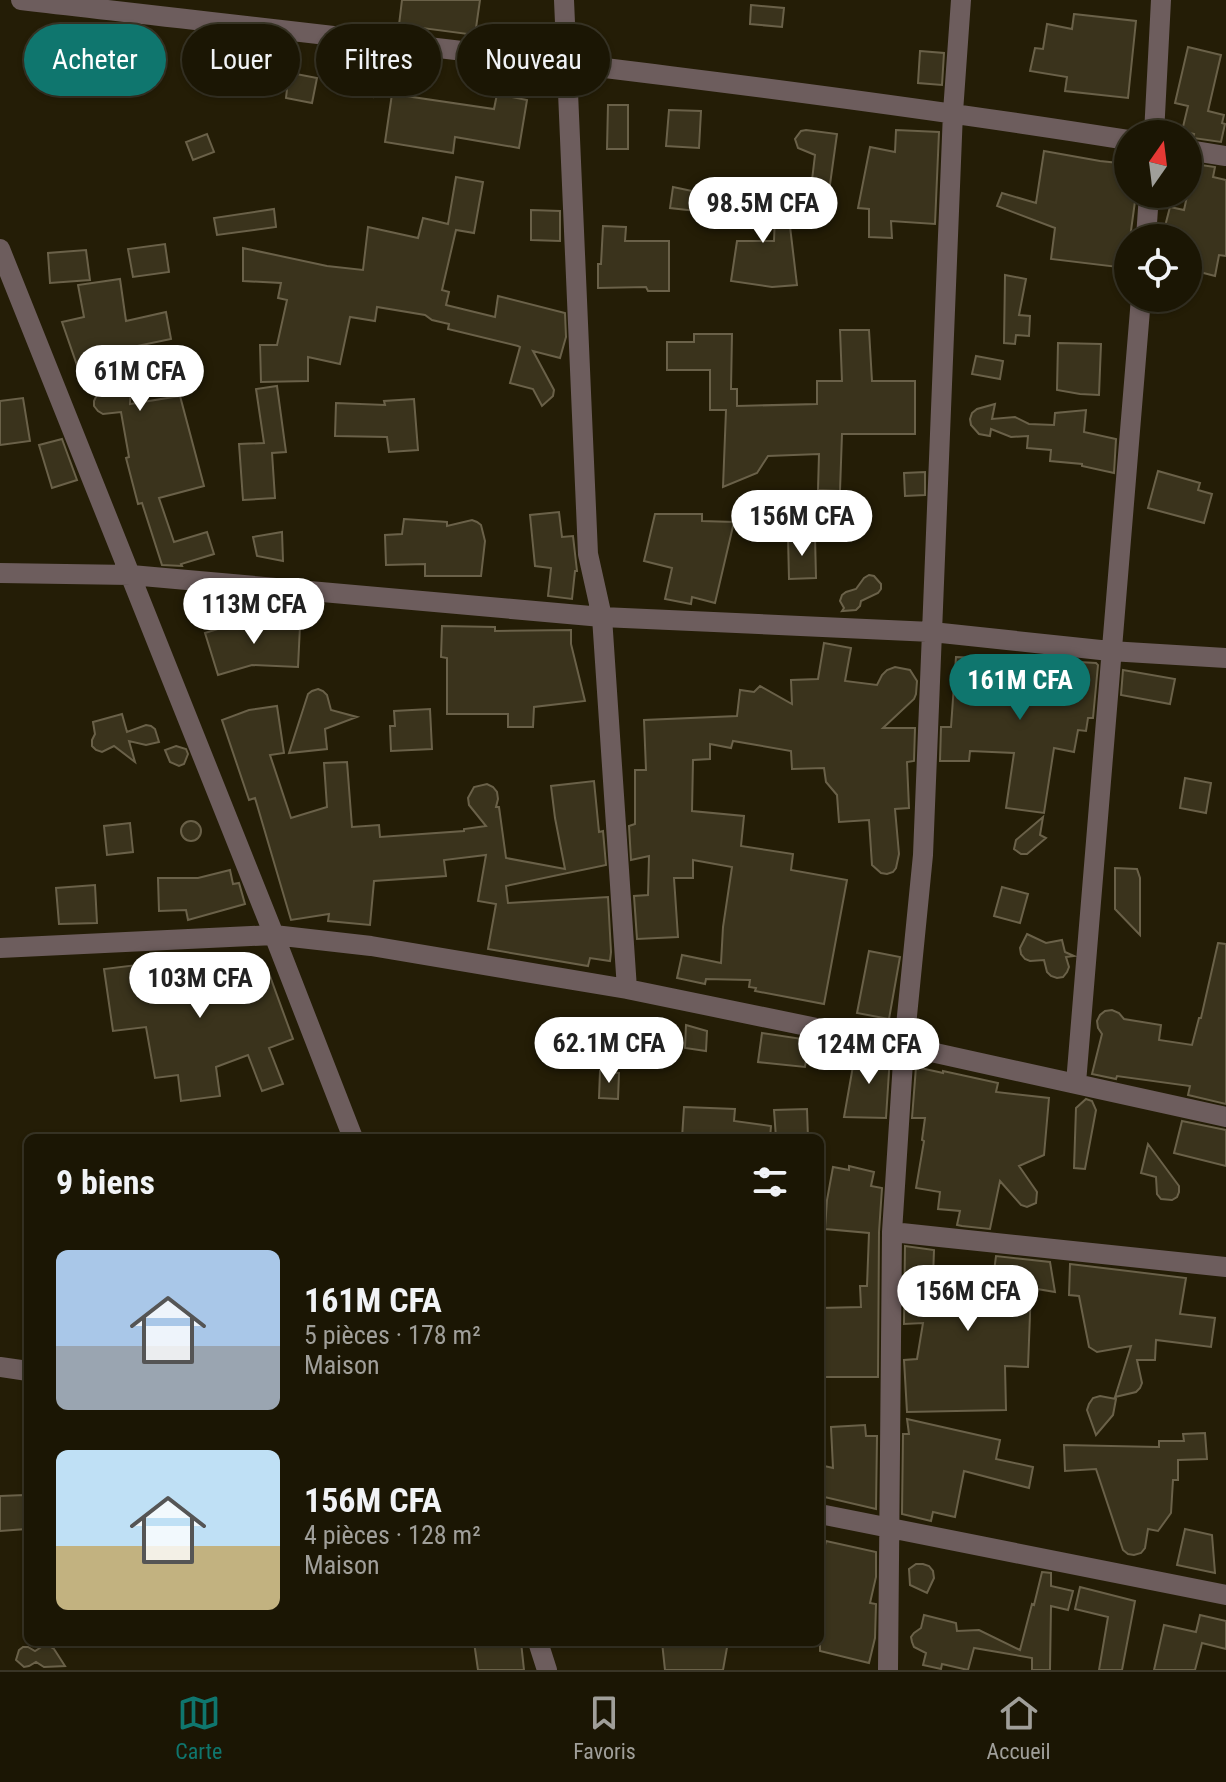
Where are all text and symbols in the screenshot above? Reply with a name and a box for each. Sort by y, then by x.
chip: Acheter [24,24,166,96]
chip: Louer [182,24,300,96]
chip: Filtres [316,24,441,96]
chip: Nouveau [457,24,610,96]
north arrow [1114,120,1202,208]
map controls [1114,120,1202,312]
pin: 98.5M CFA [671,177,855,245]
text: 98.5M CFA [707,188,819,218]
button: locate [1114,224,1202,312]
pin: 61M CFA [66,345,214,413]
text: 61M CFA [94,356,186,386]
pin: 156M CFA [719,490,885,558]
text: 156M CFA [749,501,855,531]
pin: 113M CFA [171,578,337,646]
text: 113M CFA [201,589,307,619]
pin: 161M CFA [937,654,1103,722]
text: 161M CFA [967,665,1073,695]
pin: 103M CFA [117,952,283,1020]
text: 103M CFA [147,963,253,993]
pin: 62.1M CFA [517,1017,701,1085]
pin: 124M CFA [786,1018,952,1086]
text: 62.1M CFA [553,1028,665,1058]
text: 124M CFA [816,1029,922,1059]
icon: filters [748,1160,792,1204]
text: 9 biens [56,1162,155,1202]
pin: 156M CFA [885,1265,1051,1333]
text: 156M CFA [915,1276,1021,1306]
text: 161M CFA [304,1280,442,1320]
icon: home [120,1282,216,1378]
text: 5 pièces · 178 m² [304,1320,481,1350]
text: Maison [304,1350,380,1380]
text: 156M CFA [304,1480,442,1520]
icon: home [120,1482,216,1578]
text: 4 pièces · 128 m² [304,1520,481,1550]
text: Maison [304,1550,380,1580]
tab: Carte [175,1691,222,1764]
tab: Favoris [573,1691,636,1764]
tab: Accueil [987,1691,1051,1764]

